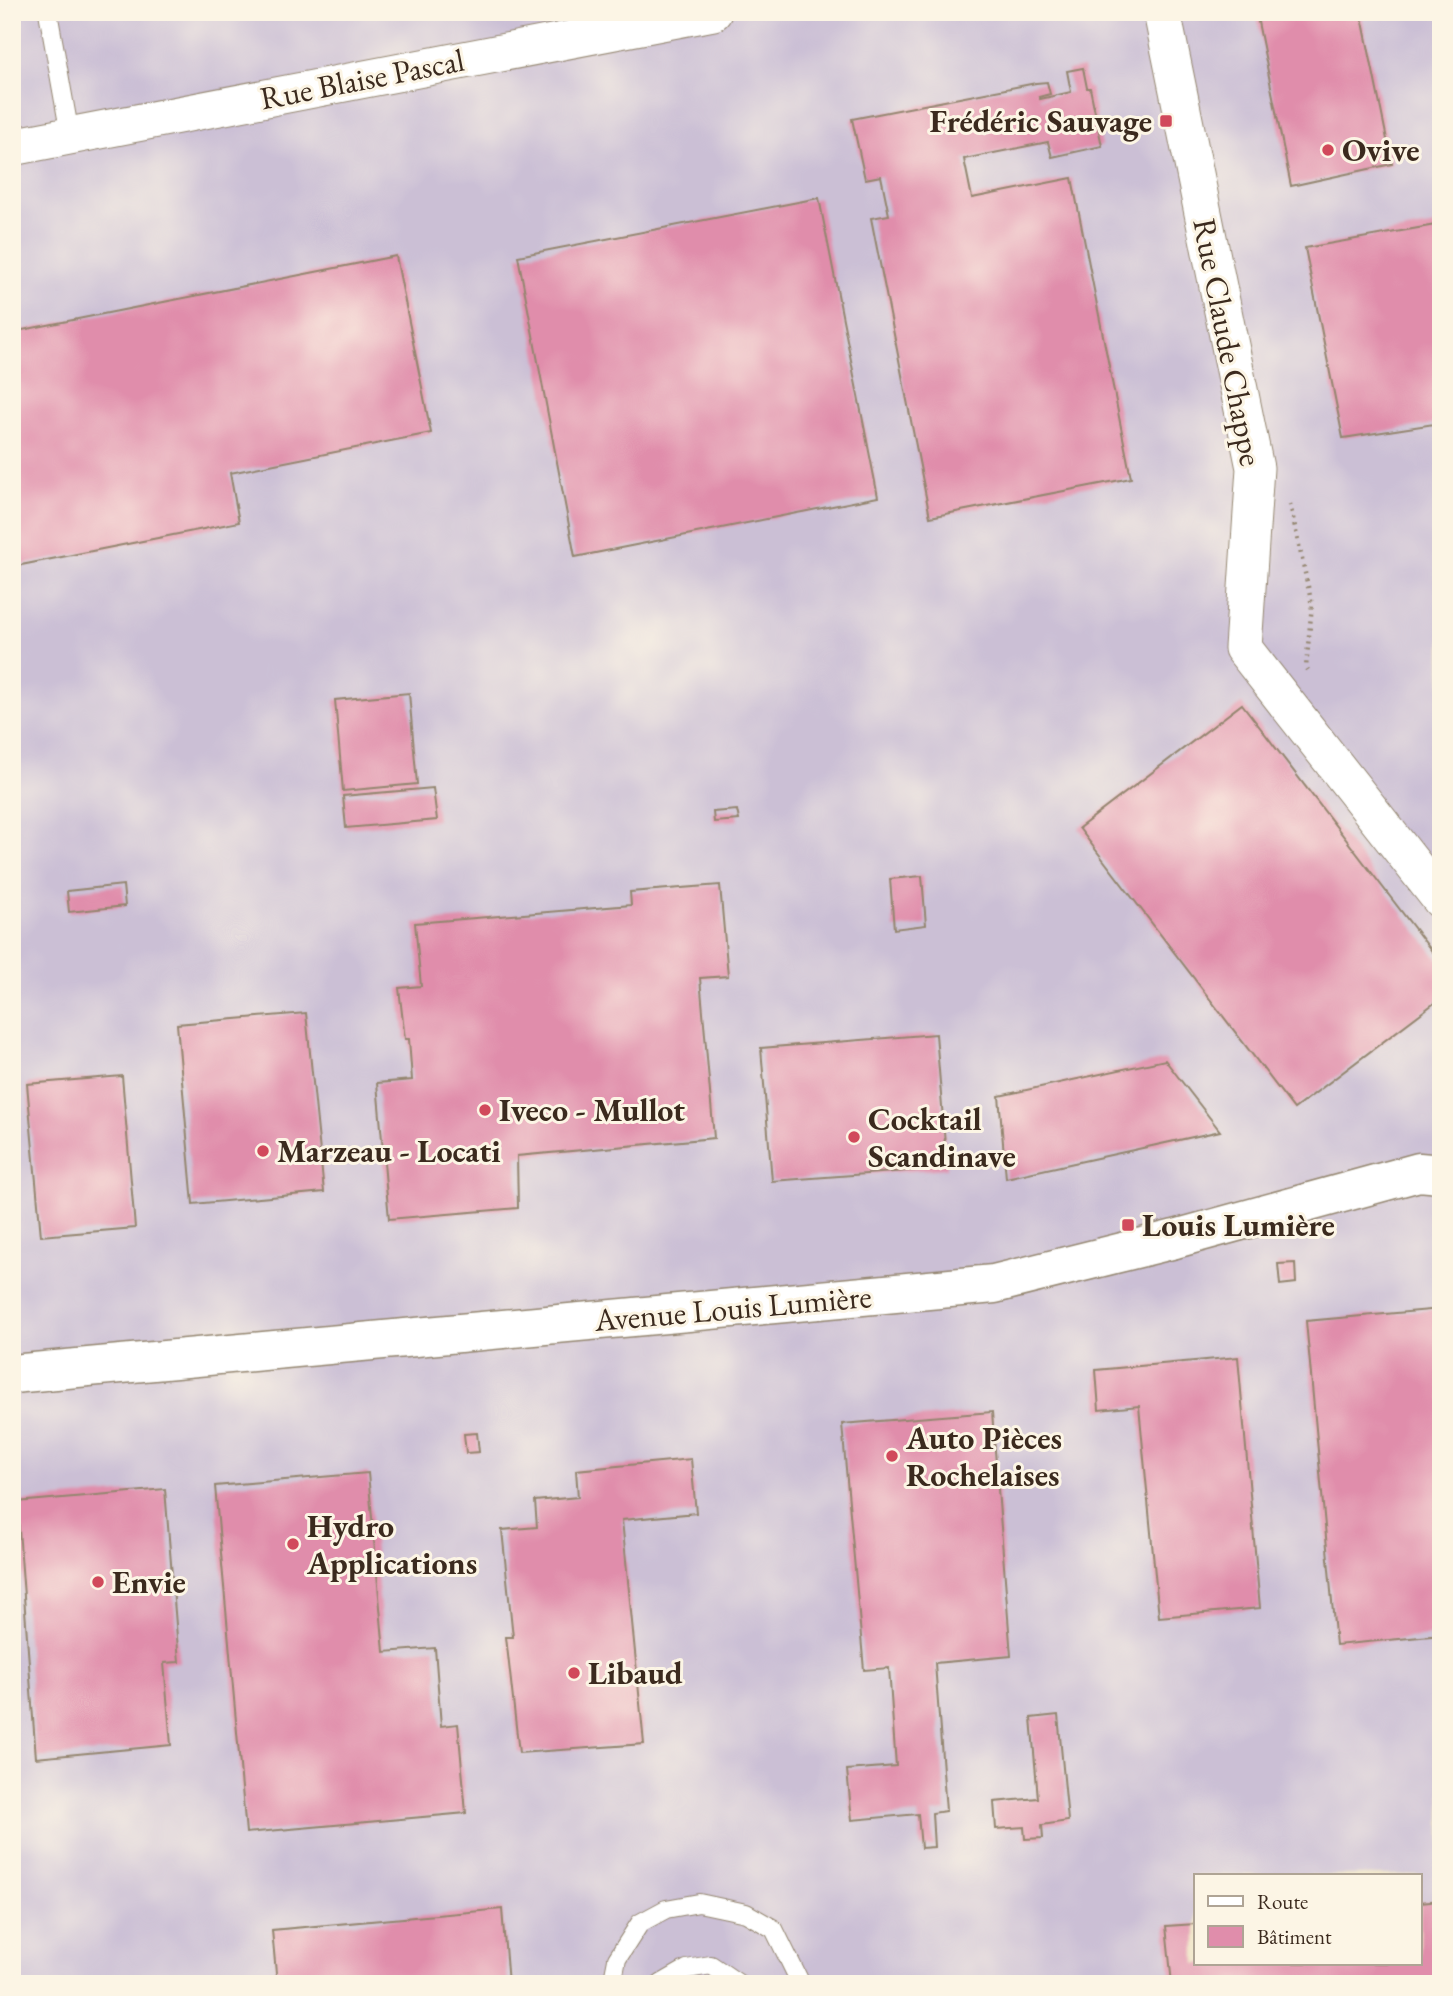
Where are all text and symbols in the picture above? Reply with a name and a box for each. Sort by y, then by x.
street label: Rue Blaise Pascal [256,39,468,119]
place label: Frédéric Sauvage [930,100,1152,142]
marker: Frédéric Sauvage [1158,113,1174,129]
place label: Ovive [1342,129,1419,171]
marker: Ovive [1320,142,1336,158]
street label: Rue Claude Chappe [1183,215,1273,469]
place label: Iveco - Mullot [499,1089,685,1131]
place label: Cocktail Scandinave [868,1098,1016,1177]
marker: Iveco - Mullot [477,1102,493,1118]
marker: Cocktail Scandinave [846,1129,862,1145]
place label: Marzeau - Locati [277,1130,501,1172]
marker: Marzeau - Locati [255,1143,271,1159]
place label: Louis Lumière [1142,1204,1335,1246]
marker: Louis Lumière [1120,1217,1136,1233]
street label: Avenue Louis Lumière [592,1275,873,1341]
place label: Auto Pièces Rochelaises [905,1417,1062,1496]
marker: Auto Pièces Rochelaises [884,1448,900,1464]
place label: Hydro Applications [306,1505,477,1584]
marker: Hydro Applications [285,1536,301,1552]
place label: Envie [112,1561,186,1603]
marker: Envie [90,1574,106,1590]
place label: Libaud [588,1652,683,1694]
marker: Libaud [566,1665,582,1681]
legend [1194,1874,1422,1965]
text: Route [1257,1888,1308,1915]
text: Bâtiment [1257,1923,1332,1950]

